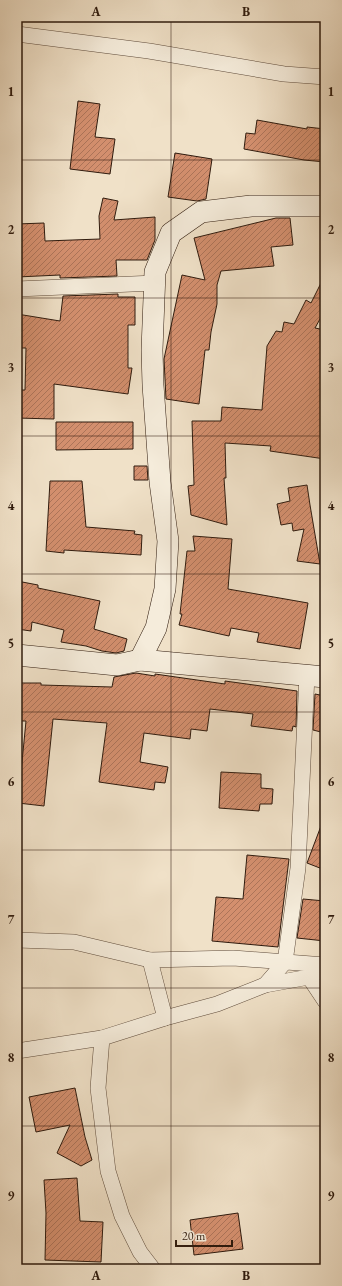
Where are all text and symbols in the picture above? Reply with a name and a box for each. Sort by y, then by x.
text: A [90,3,101,20]
text: B [242,3,250,20]
text: 1 [8,83,15,100]
text: 1 [328,83,335,100]
text: 2 [8,221,15,238]
text: 2 [328,221,335,238]
text: 3 [8,359,15,376]
text: 3 [328,359,335,376]
text: 4 [8,497,15,514]
text: 4 [328,497,335,514]
text: 5 [8,635,14,652]
text: 5 [328,635,334,652]
text: 6 [8,773,15,790]
text: 6 [328,773,335,790]
text: 7 [8,911,15,928]
text: 7 [328,911,335,928]
text: 8 [8,1049,15,1066]
text: 8 [328,1049,335,1066]
text: 9 [8,1187,15,1204]
text: 9 [328,1187,335,1204]
scale bar [176,1222,232,1248]
text: 20 m [182,1228,206,1244]
text: A [90,1267,101,1284]
text: B [242,1267,250,1284]

